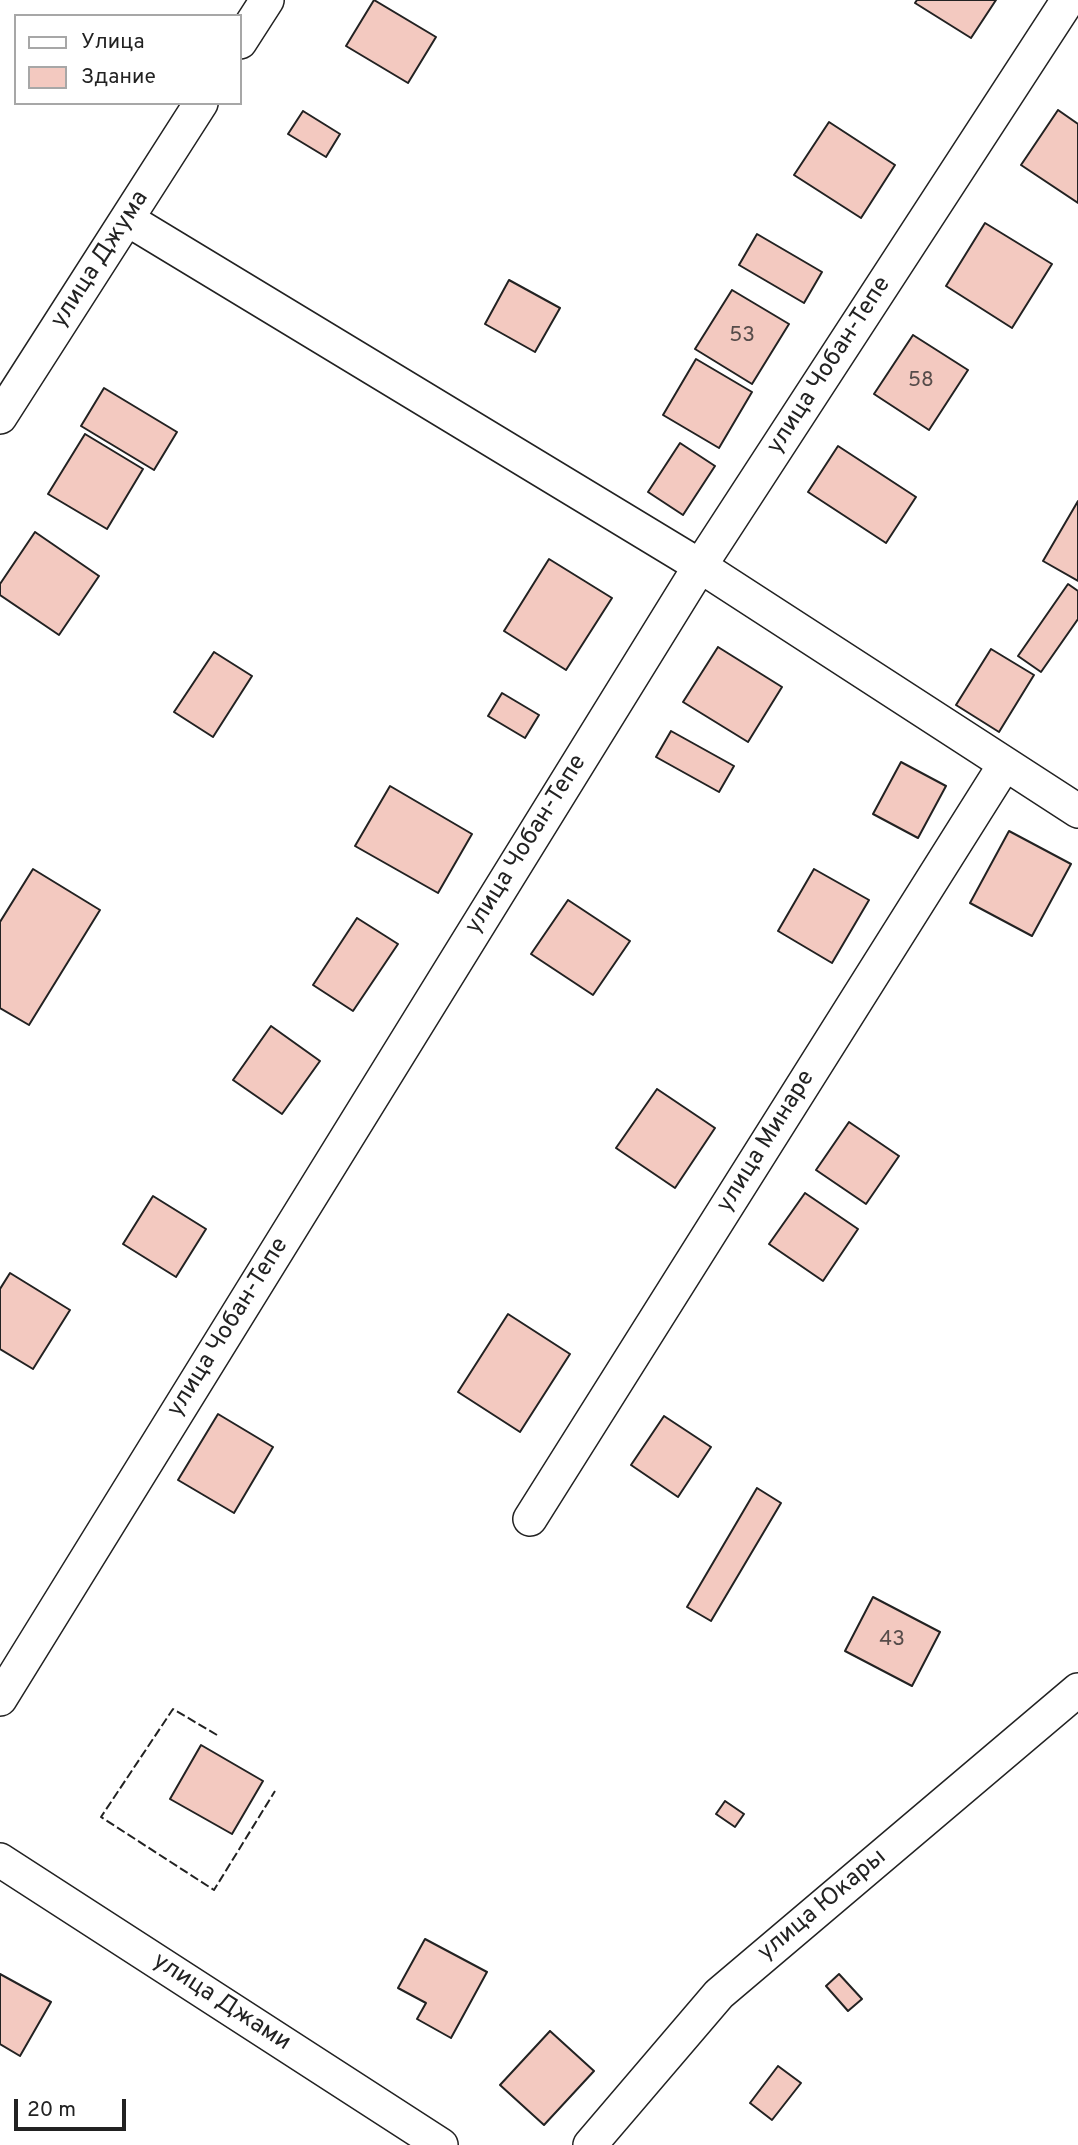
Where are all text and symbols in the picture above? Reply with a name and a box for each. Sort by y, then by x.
legend [14,14,242,105]
text: Улица [81,29,145,56]
text: Здание [81,64,156,91]
street label: улица Джума [46,186,156,334]
street label: улица Чобан-Тепе [762,272,898,460]
house number: 53 [729,324,755,350]
house number: 58 [908,369,934,395]
street label: улица Чобан-Тепе [460,750,594,940]
street label: улица Минаре [712,1066,822,1218]
street label: улица Чобан-Тепе [162,1233,296,1423]
house number: 43 [879,1628,905,1654]
street label: улица Юкары [753,1844,893,1968]
street label: улица Джами [146,1948,296,2058]
scale bar [18,2086,130,2130]
text: 20 m [27,2097,76,2124]

